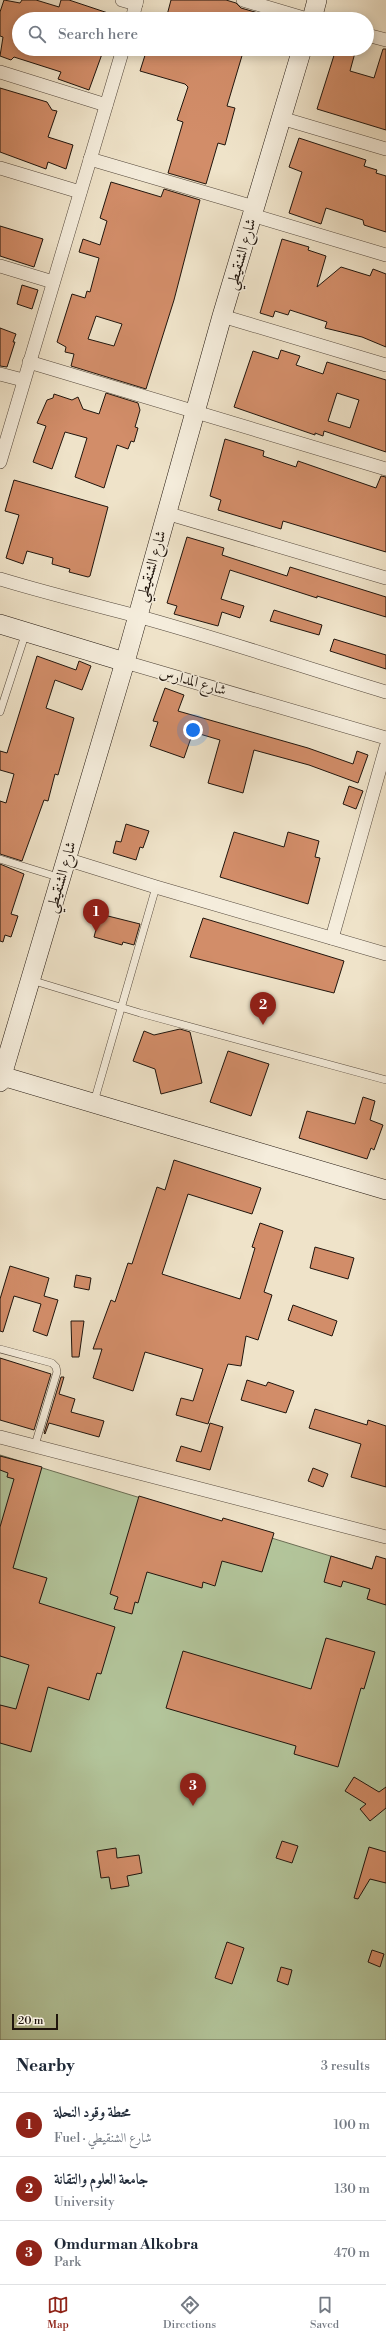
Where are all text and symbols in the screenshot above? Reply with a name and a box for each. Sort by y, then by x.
search box [12,12,374,56]
icon: search [26,23,48,45]
text: Search here [58,25,138,44]
street label: شارع الشنقيطي [222,216,265,293]
street label: شارع الشنقيطي [132,528,175,605]
street label: شارع المدارس [156,663,229,703]
your location [183,720,203,740]
street label: شارع الشنقيطي [42,839,85,916]
pin: 1 [83,899,109,932]
pin: 2 [250,992,276,1025]
pin: 3 [180,1773,206,1806]
scale bar [12,2012,58,2031]
text: 20 m [18,2014,43,2028]
text: Nearby [16,2055,75,2077]
text: 3 results [321,2058,370,2074]
text: محطة وقود النحلة [54,2103,131,2122]
text: 1 [26,2117,32,2133]
text: 100 m [334,2117,370,2133]
text: Fuel · شارع الشنقيطي [54,2130,152,2146]
text: جامعة العلوم والتقانة [54,2170,148,2189]
text: 2 [25,2181,33,2197]
text: 130 m [335,2181,370,2197]
text: University [54,2194,115,2210]
text: Omdurman Alkobra [54,2235,198,2254]
text: 3 [25,2245,33,2261]
text: 470 m [334,2245,370,2261]
text: Park [54,2254,81,2270]
tab: Map [47,2294,69,2332]
tab: Directions [163,2294,216,2332]
tab: Saved [310,2294,339,2332]

